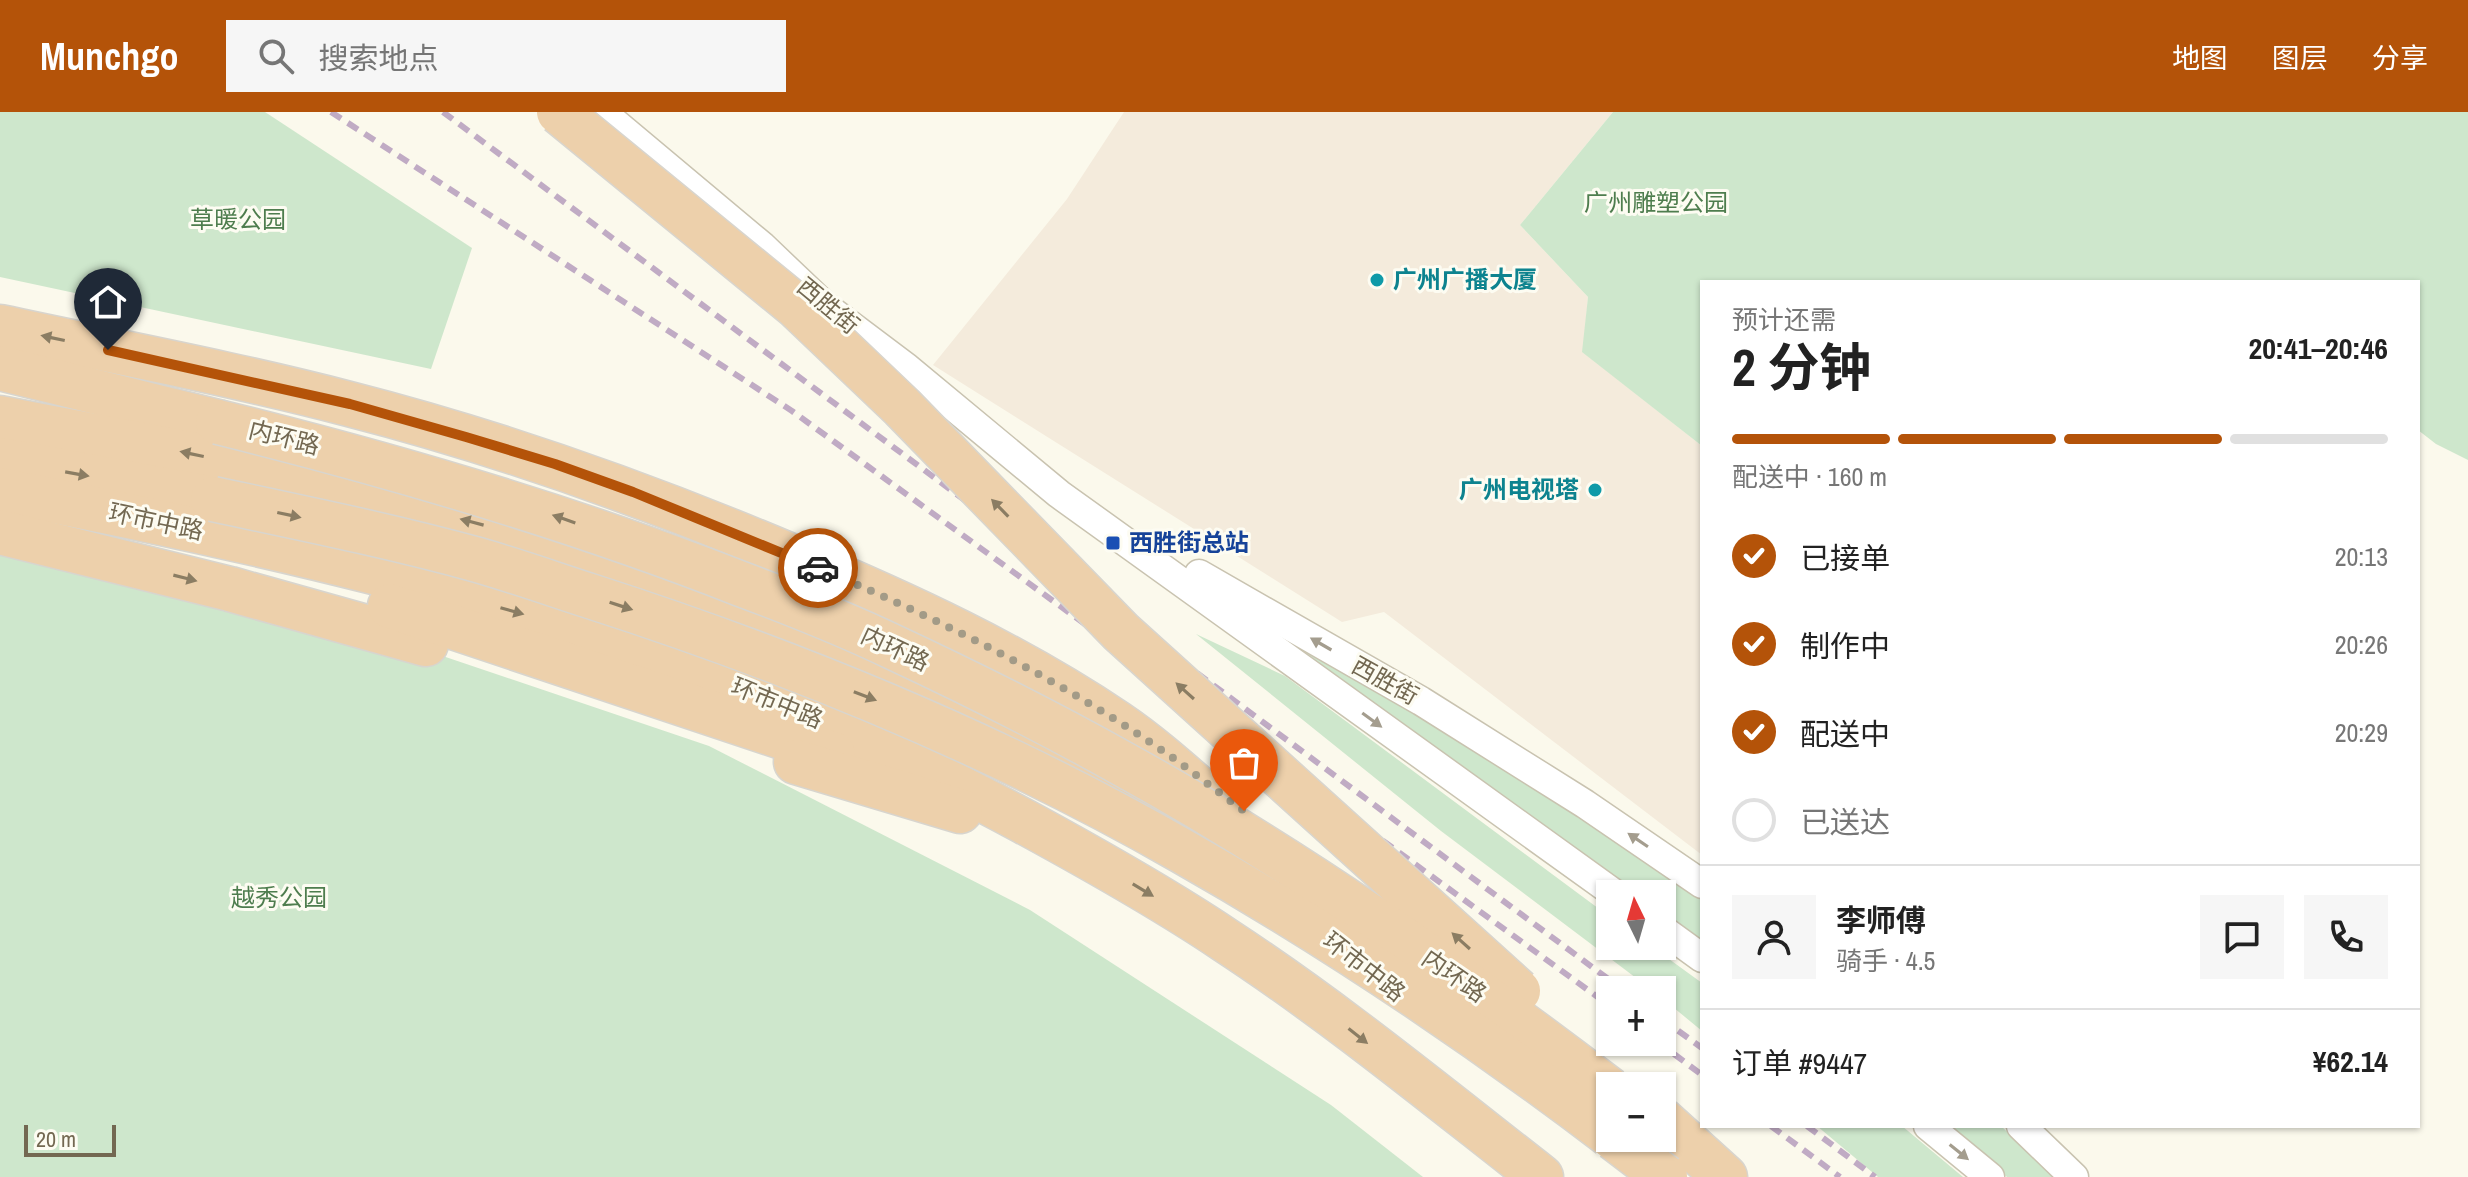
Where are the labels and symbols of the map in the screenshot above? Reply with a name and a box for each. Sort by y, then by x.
park label: 广州雕塑公园 [1584,186,1728,218]
park label: 草暖公园 [190,203,286,235]
place label: 广州广播大厦 [1393,263,1537,295]
pin [74,268,142,350]
street label: 西胜街 [791,270,867,341]
marker: 广州广播大厦 [1368,271,1386,289]
one-way arrow [40,331,65,344]
street label: 内环路 [245,413,323,461]
one-way arrow [179,447,204,460]
one-way arrow [64,468,89,480]
place label: 广州电视塔 [1459,473,1579,505]
marker: 广州电视塔 [1586,481,1604,499]
street label: 环市中路 [106,495,206,547]
one-way arrow [992,499,1010,518]
one-way arrow [277,509,302,522]
one-way arrow [552,513,576,525]
one-way arrow [459,515,483,528]
place label: 西胜街总站 [1129,526,1249,558]
courier [778,528,858,608]
marker: 西胜街总站 [1104,534,1122,552]
one-way arrow [172,572,197,584]
one-way arrow [609,600,633,613]
one-way arrow [500,605,524,618]
street label: 内环路 [856,618,935,678]
one-way arrow [1310,638,1332,652]
street label: 西胜街 [1346,649,1425,712]
street label: 环市中路 [727,669,828,735]
one-way arrow [1176,683,1195,701]
one-way arrow [853,690,877,703]
one-way arrow [1362,711,1383,727]
pin [1210,729,1278,811]
one-way arrow [1627,833,1648,848]
north arrow [1596,880,1676,960]
park label: 越秀公园 [231,881,327,913]
one-way arrow [1132,882,1154,896]
street label: 环市中路 [1317,924,1412,1008]
one-way arrow [1452,932,1471,950]
street label: 内环路 [1416,941,1493,1009]
one-way arrow [1348,1027,1368,1043]
scale bar [24,1121,116,1157]
one-way arrow [1949,1143,1969,1159]

